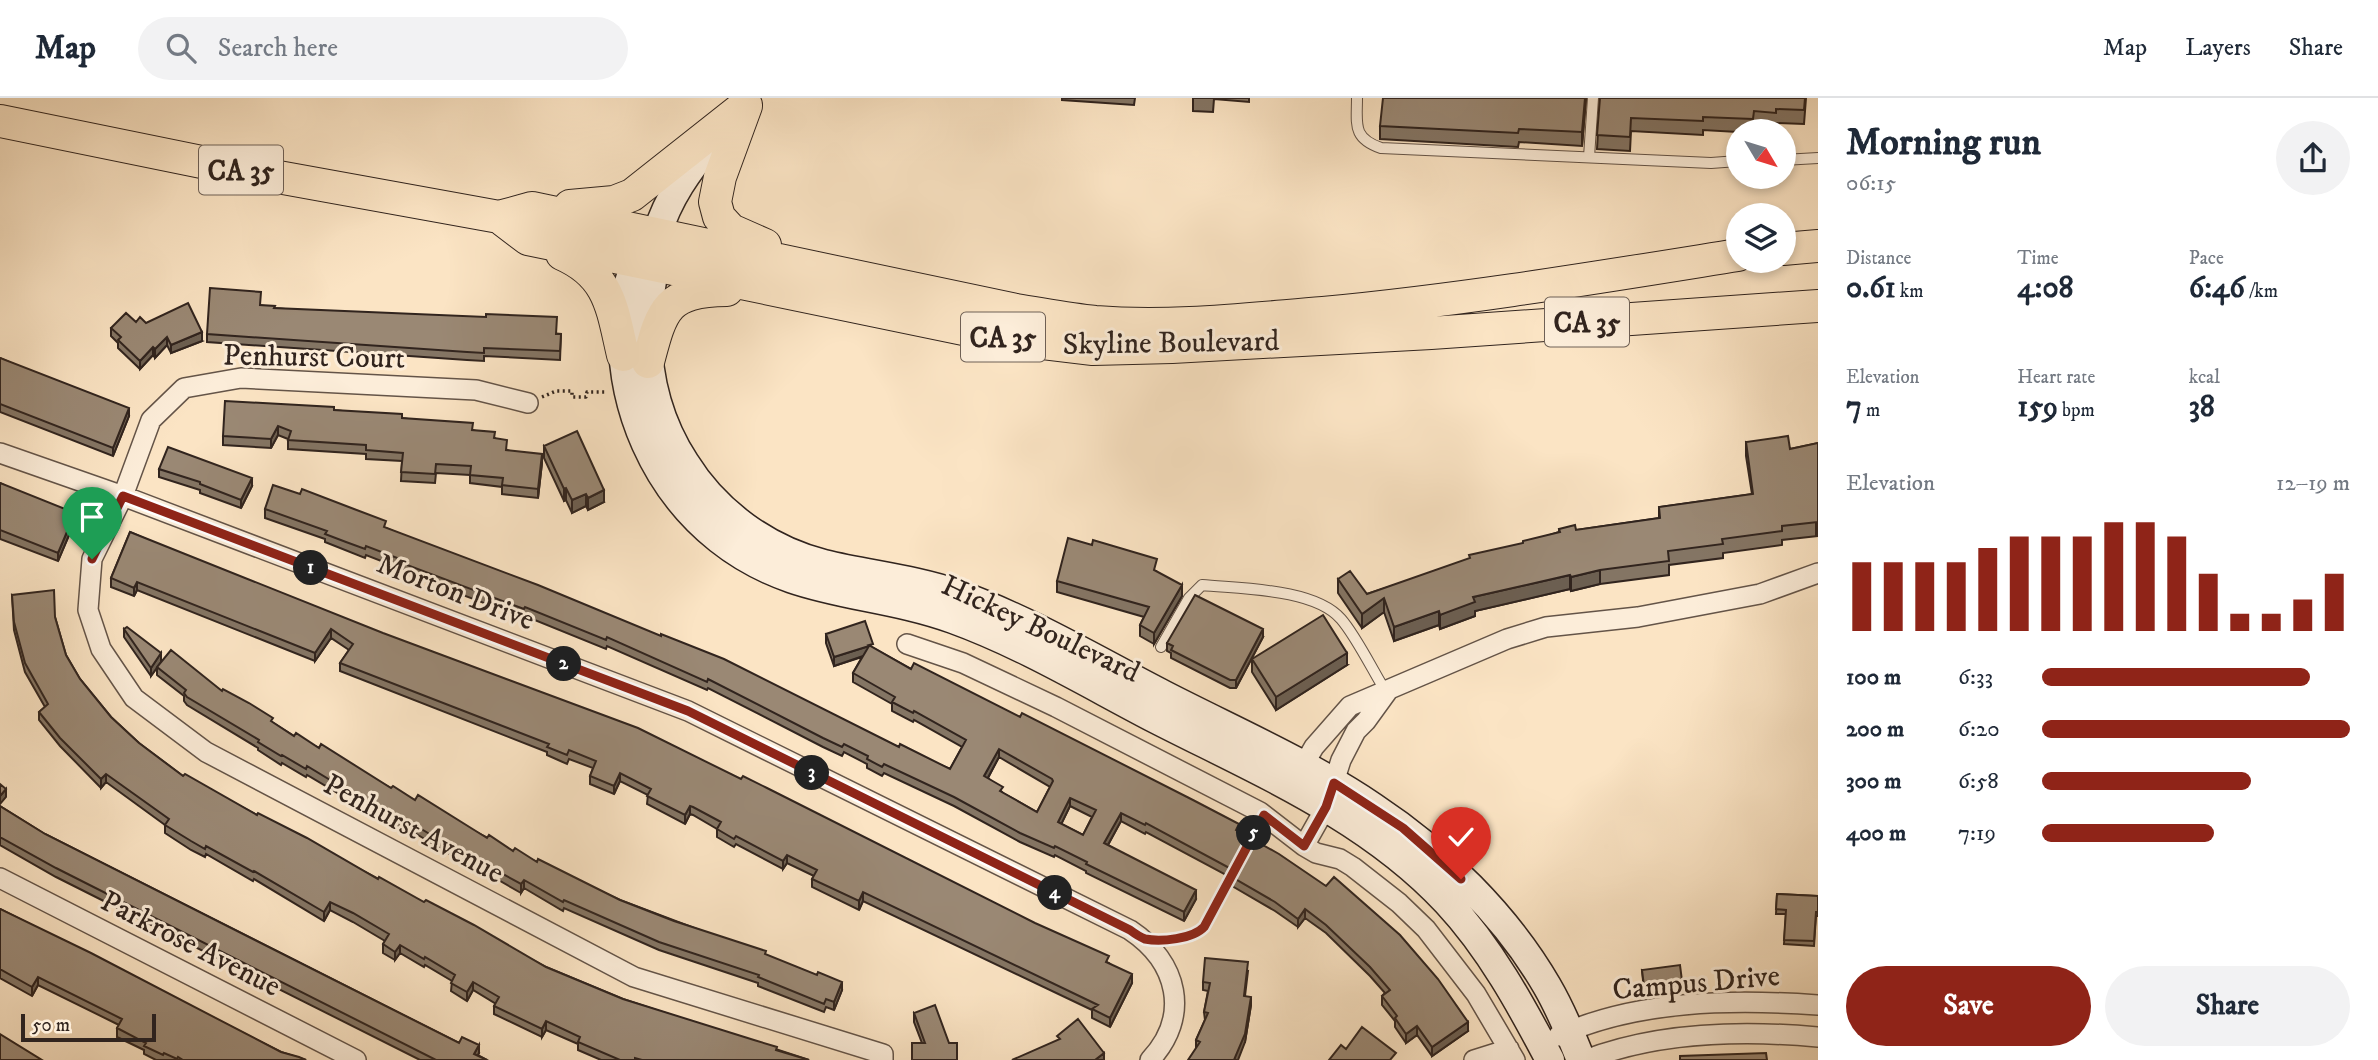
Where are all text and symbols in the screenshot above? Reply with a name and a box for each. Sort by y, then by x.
search box [138,17,628,80]
text: Map [35,28,96,69]
icon: search [162,29,200,67]
text: Search here [218,32,338,65]
text: Map [2103,33,2147,63]
text: Layers [2185,33,2251,63]
text: Share [2289,33,2343,63]
north arrow [1726,119,1796,189]
map controls [1726,119,1796,273]
text: Morning run [1846,119,2041,167]
button: share [2276,121,2350,195]
road number: CA 35 [199,146,283,194]
text: 06:15 [1846,169,1896,198]
button: layers [1726,203,1796,273]
text: Distance [1846,247,1911,270]
text: Time [2017,247,2059,270]
text: Pace [2189,247,2224,270]
text: 0.61 [1846,270,1896,307]
text: 4:08 [2017,270,2074,307]
text: 6:46 [2189,270,2245,307]
text: km [1896,280,1924,303]
text: /km [2245,280,2278,303]
road number: CA 35 [1545,298,1629,346]
road number: CA 35 [961,313,1045,362]
street label: Skyline Boulevard [1062,323,1280,364]
street label: Penhurst Court [223,337,405,378]
text: Elevation [1846,366,1920,389]
text: Heart rate [2017,366,2095,389]
text: kcal [2189,366,2220,389]
text: 7 [1846,389,1862,426]
text: 159 [2017,389,2058,426]
text: 38 [2189,389,2215,426]
text: m [1862,399,1880,422]
text: bpm [2058,399,2095,422]
text: Elevation [1846,469,1935,498]
text: 12–19 m [2276,469,2350,498]
pin [62,487,122,559]
icon: arrive [73,498,111,536]
street label: Morton Drive [371,545,539,639]
pin: 1 [294,550,328,586]
text: 1 [307,556,314,579]
street label: Hickey Boulevard [935,567,1146,692]
pin: 2 [546,646,582,682]
text: 2 [559,652,568,675]
text: 100 m [1846,663,1901,692]
text: 6:33 [1958,663,1993,692]
text: 200 m [1846,715,1904,744]
text: 6:20 [1958,715,2000,744]
pin: 3 [794,756,830,790]
text: 3 [808,761,815,784]
street label: Penhurst Avenue [317,766,510,892]
text: 300 m [1846,767,1902,796]
text: 6:58 [1958,767,1999,796]
pin [1431,807,1491,879]
pin: 5 [1236,816,1272,850]
icon: check [1442,818,1480,856]
text: 400 m [1846,819,1906,848]
text: 7:19 [1958,819,1996,848]
text: 5 [1249,821,1258,844]
pin: 4 [1038,876,1072,910]
text: 4 [1049,881,1060,904]
street label: Parkrose Avenue [94,883,287,1006]
street label: Campus Drive [1611,958,1781,1009]
button: Save [1846,966,2091,1046]
button: Share [2105,966,2350,1046]
scale bar [21,1011,156,1043]
text: 50 m [32,1014,70,1037]

